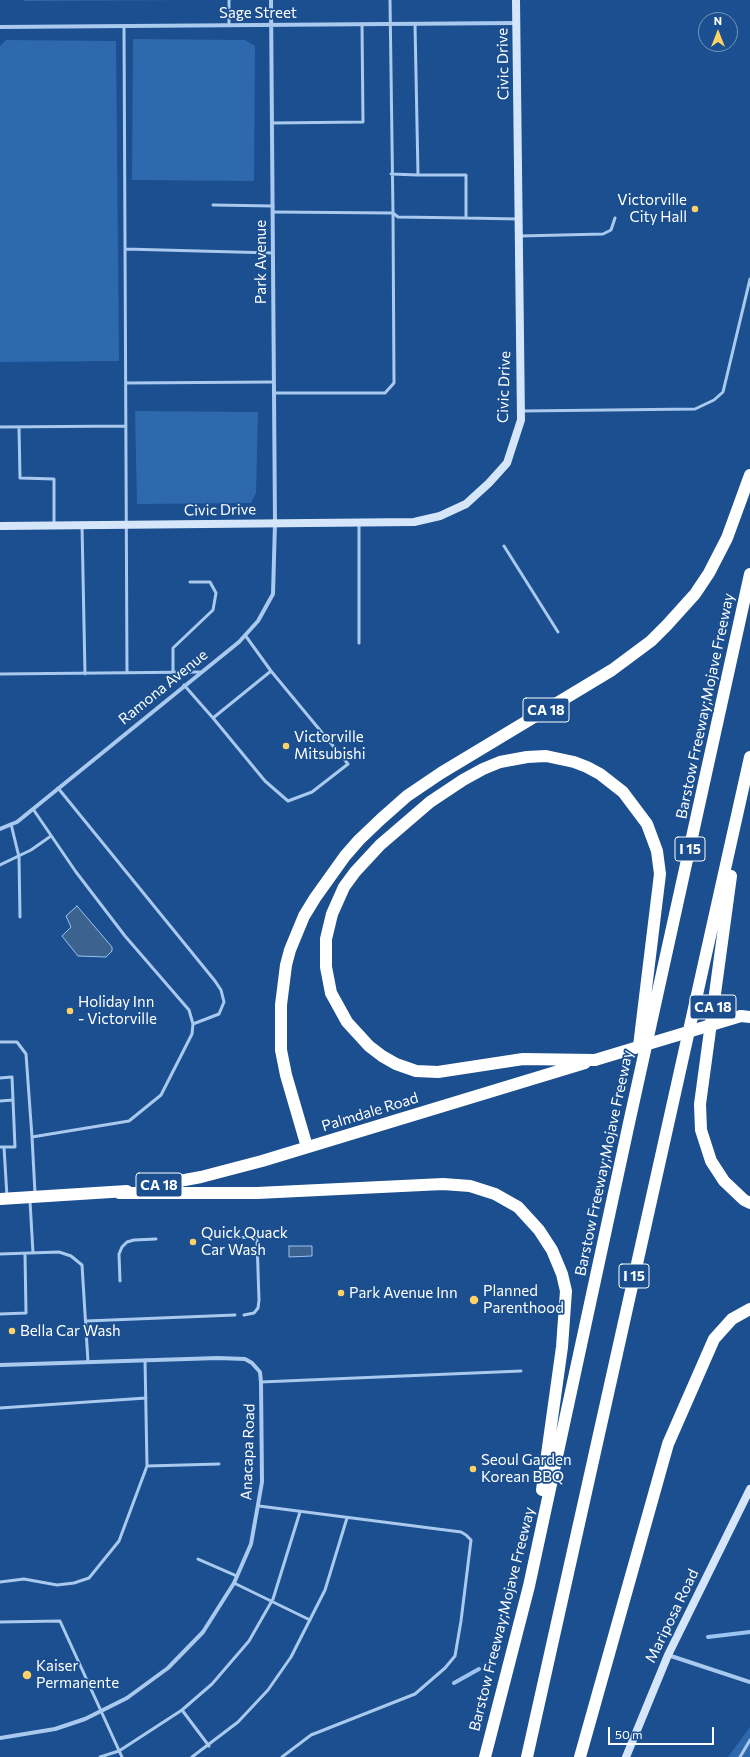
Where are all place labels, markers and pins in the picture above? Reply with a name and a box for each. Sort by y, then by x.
place label: Victorville City Hall [617,191,687,226]
marker: Victorville City Hall [690,204,700,214]
place label: Victorville Mitsubishi [294,728,366,763]
marker: Victorville Mitsubishi [281,741,291,751]
place label: Holiday Inn - Victorville [78,993,157,1028]
marker: Holiday Inn - Victorville [65,1006,75,1016]
place label: Quick Quack Car Wash [201,1224,288,1259]
marker: Quick Quack Car Wash [188,1237,198,1247]
place label: Planned Parenthood [483,1282,564,1317]
place label: Park Avenue Inn [349,1284,458,1302]
marker: Park Avenue Inn [336,1288,346,1298]
marker: Planned Parenthood [468,1294,480,1306]
place label: Bella Car Wash [20,1322,121,1340]
marker: Bella Car Wash [7,1326,17,1336]
place label: Seoul Garden Korean BBQ [481,1451,571,1486]
marker: Seoul Garden Korean BBQ [468,1464,478,1474]
place label: Kaiser Permanente [36,1657,119,1692]
marker: Kaiser Permanente [21,1669,33,1681]

